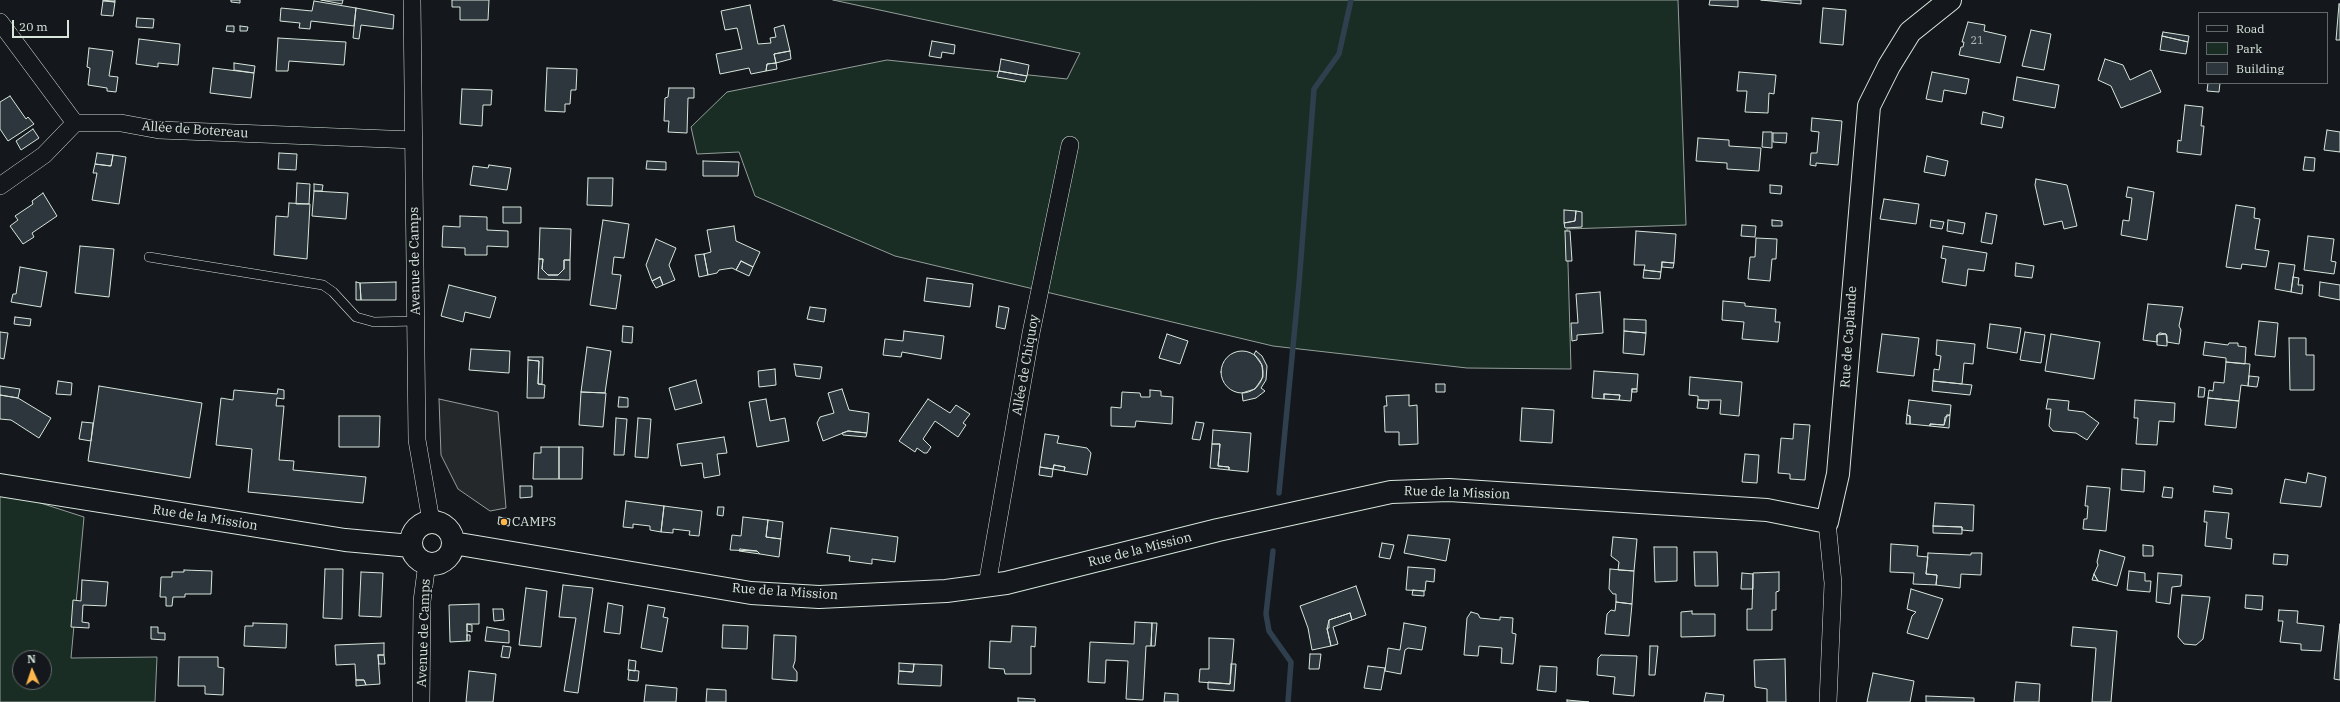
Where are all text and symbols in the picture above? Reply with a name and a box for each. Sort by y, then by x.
scale bar [14,12,71,38]
legend [2198,12,2328,84]
text: 20 m [19,19,48,34]
text: Road [2236,21,2265,36]
house number: 21 [1970,34,1984,48]
text: Park [2236,41,2262,56]
text: Building [2236,61,2284,76]
street label: Allée de Botereau [141,118,249,142]
street label: Avenue de Camps [406,207,424,315]
street label: Rue de Caplande [1838,286,1860,388]
street label: Allée de Chiquoy [1009,313,1043,417]
street label: Rue de la Mission [1404,483,1510,503]
street label: Rue de la Mission [151,502,259,534]
place label: CAMPS [512,514,556,530]
marker: CAMPS [499,517,509,527]
street label: Rue de la Mission [1087,530,1193,570]
street label: Avenue de Camps [414,578,434,688]
street label: Rue de la Mission [731,581,839,603]
north arrow [12,650,52,690]
text: N [27,652,36,666]

